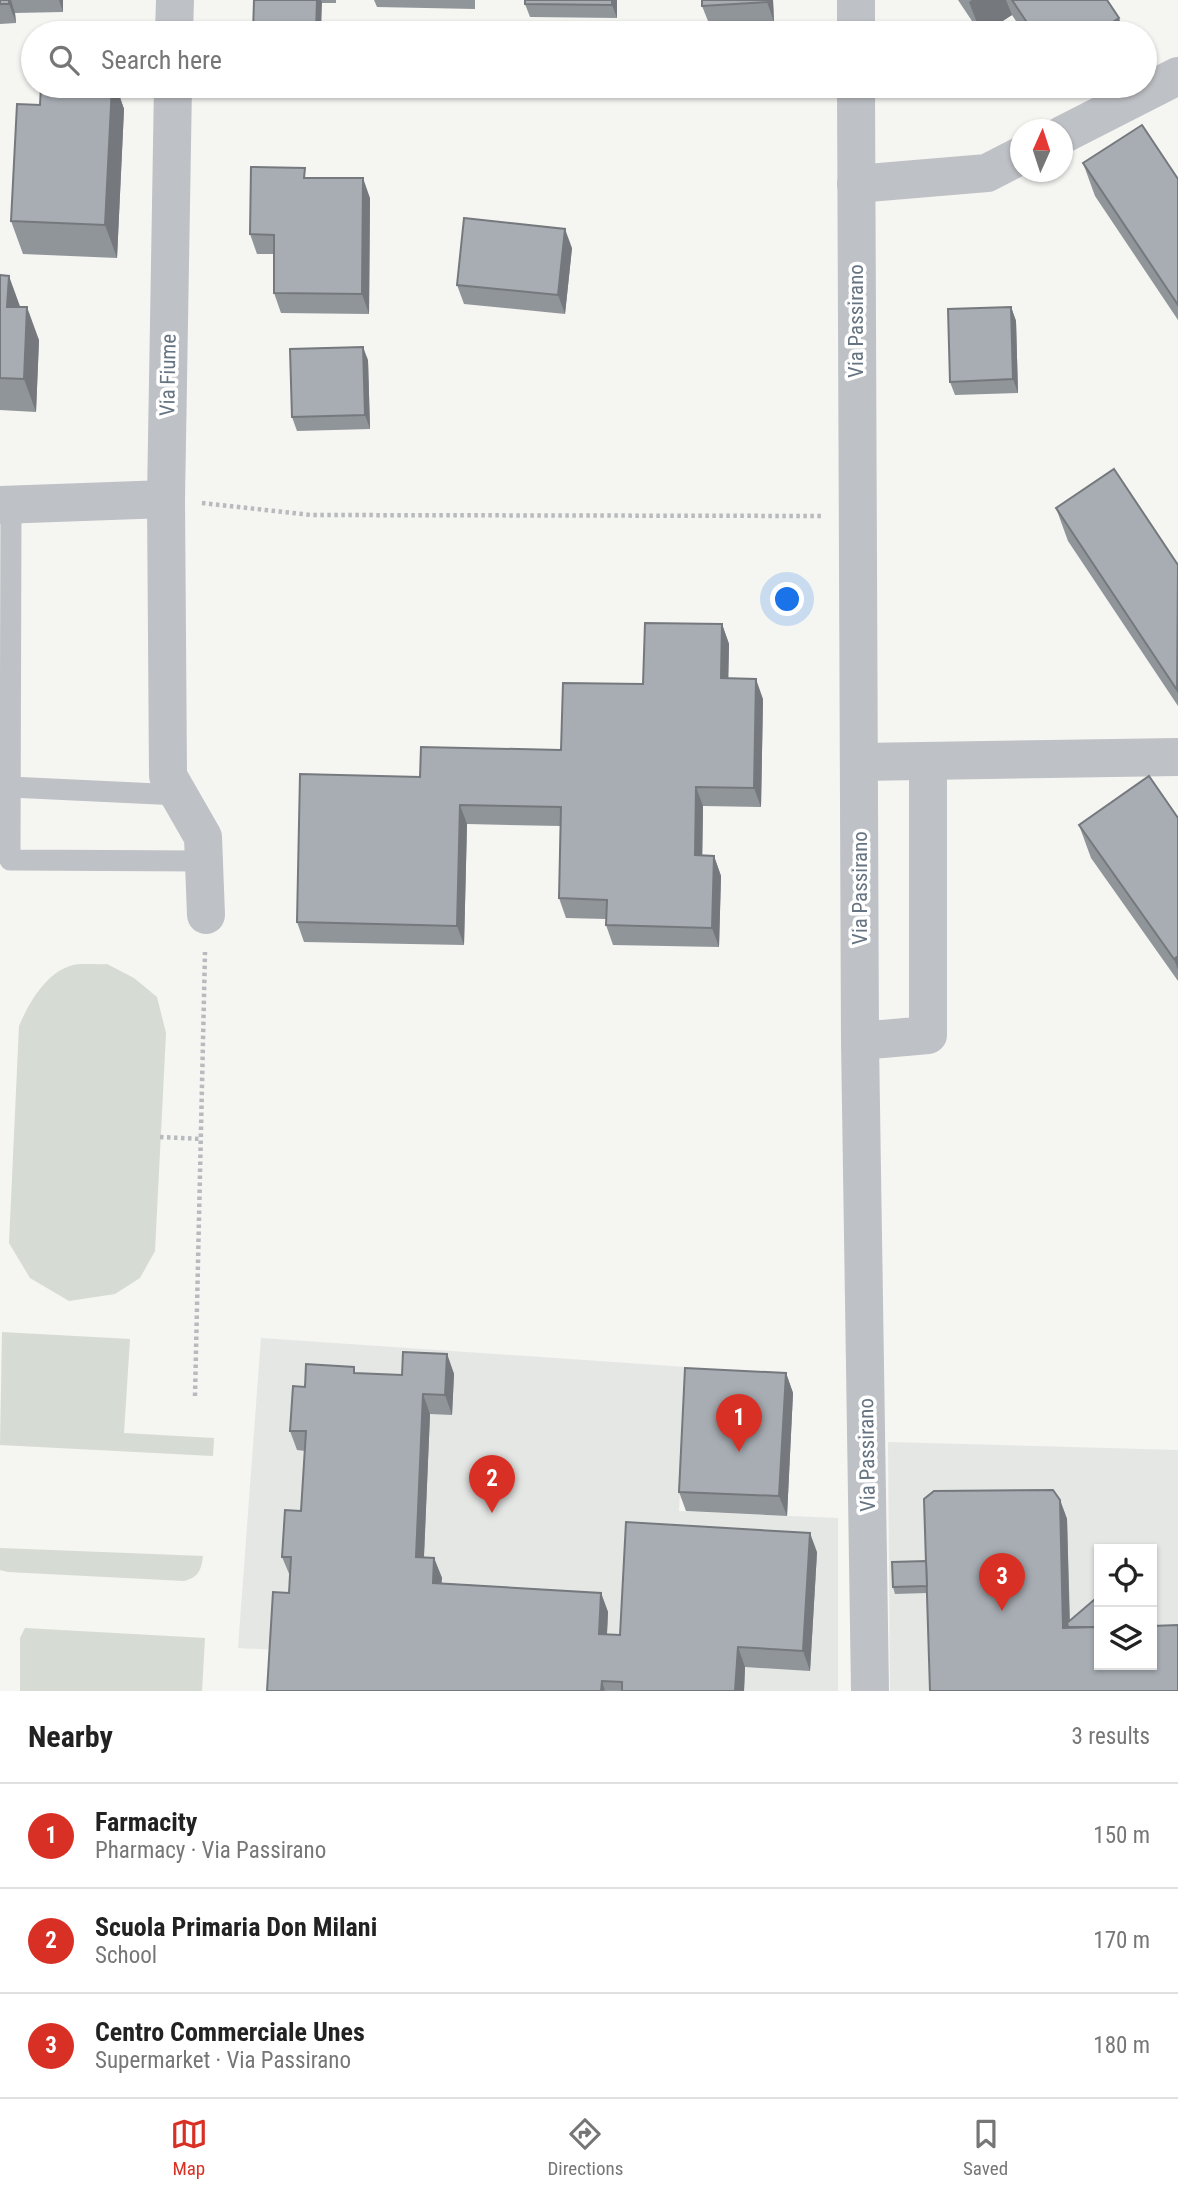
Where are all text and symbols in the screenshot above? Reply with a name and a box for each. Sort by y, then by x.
search box [21,21,1157,98]
icon: search [45,41,83,79]
text: Search here [101,45,222,75]
north arrow [1010,119,1073,182]
street label: Via Passirano [844,264,868,378]
street label: Via Fiume [155,334,181,416]
your location [770,582,804,616]
street label: Via Passirano [848,831,872,945]
pin: 1 [716,1394,762,1452]
street label: Via Passirano [854,1398,880,1512]
pin: 2 [469,1455,515,1513]
map controls [1094,1544,1157,1670]
button: locate [1094,1544,1157,1607]
pin: 3 [979,1553,1025,1611]
button: layers [1094,1607,1157,1670]
text: Nearby [28,1719,113,1754]
text: 3 results [1072,1723,1150,1750]
text: Farmacity [95,1807,197,1837]
text: 1 [45,1822,57,1849]
text: 150 m [1093,1822,1150,1849]
text: Pharmacy · Via Passirano [95,1837,326,1864]
text: Scuola Primaria Don Milani [95,1912,377,1942]
text: 2 [45,1927,57,1954]
text: 170 m [1093,1927,1150,1954]
text: School [95,1942,157,1969]
text: Centro Commerciale Unes [95,2017,365,2047]
text: 3 [45,2032,57,2059]
text: 180 m [1093,2032,1150,2059]
text: Supermarket · Via Passirano [95,2047,351,2074]
tab: Map [170,2115,208,2180]
tab: Directions [547,2115,623,2180]
tab: Saved [963,2115,1008,2180]

